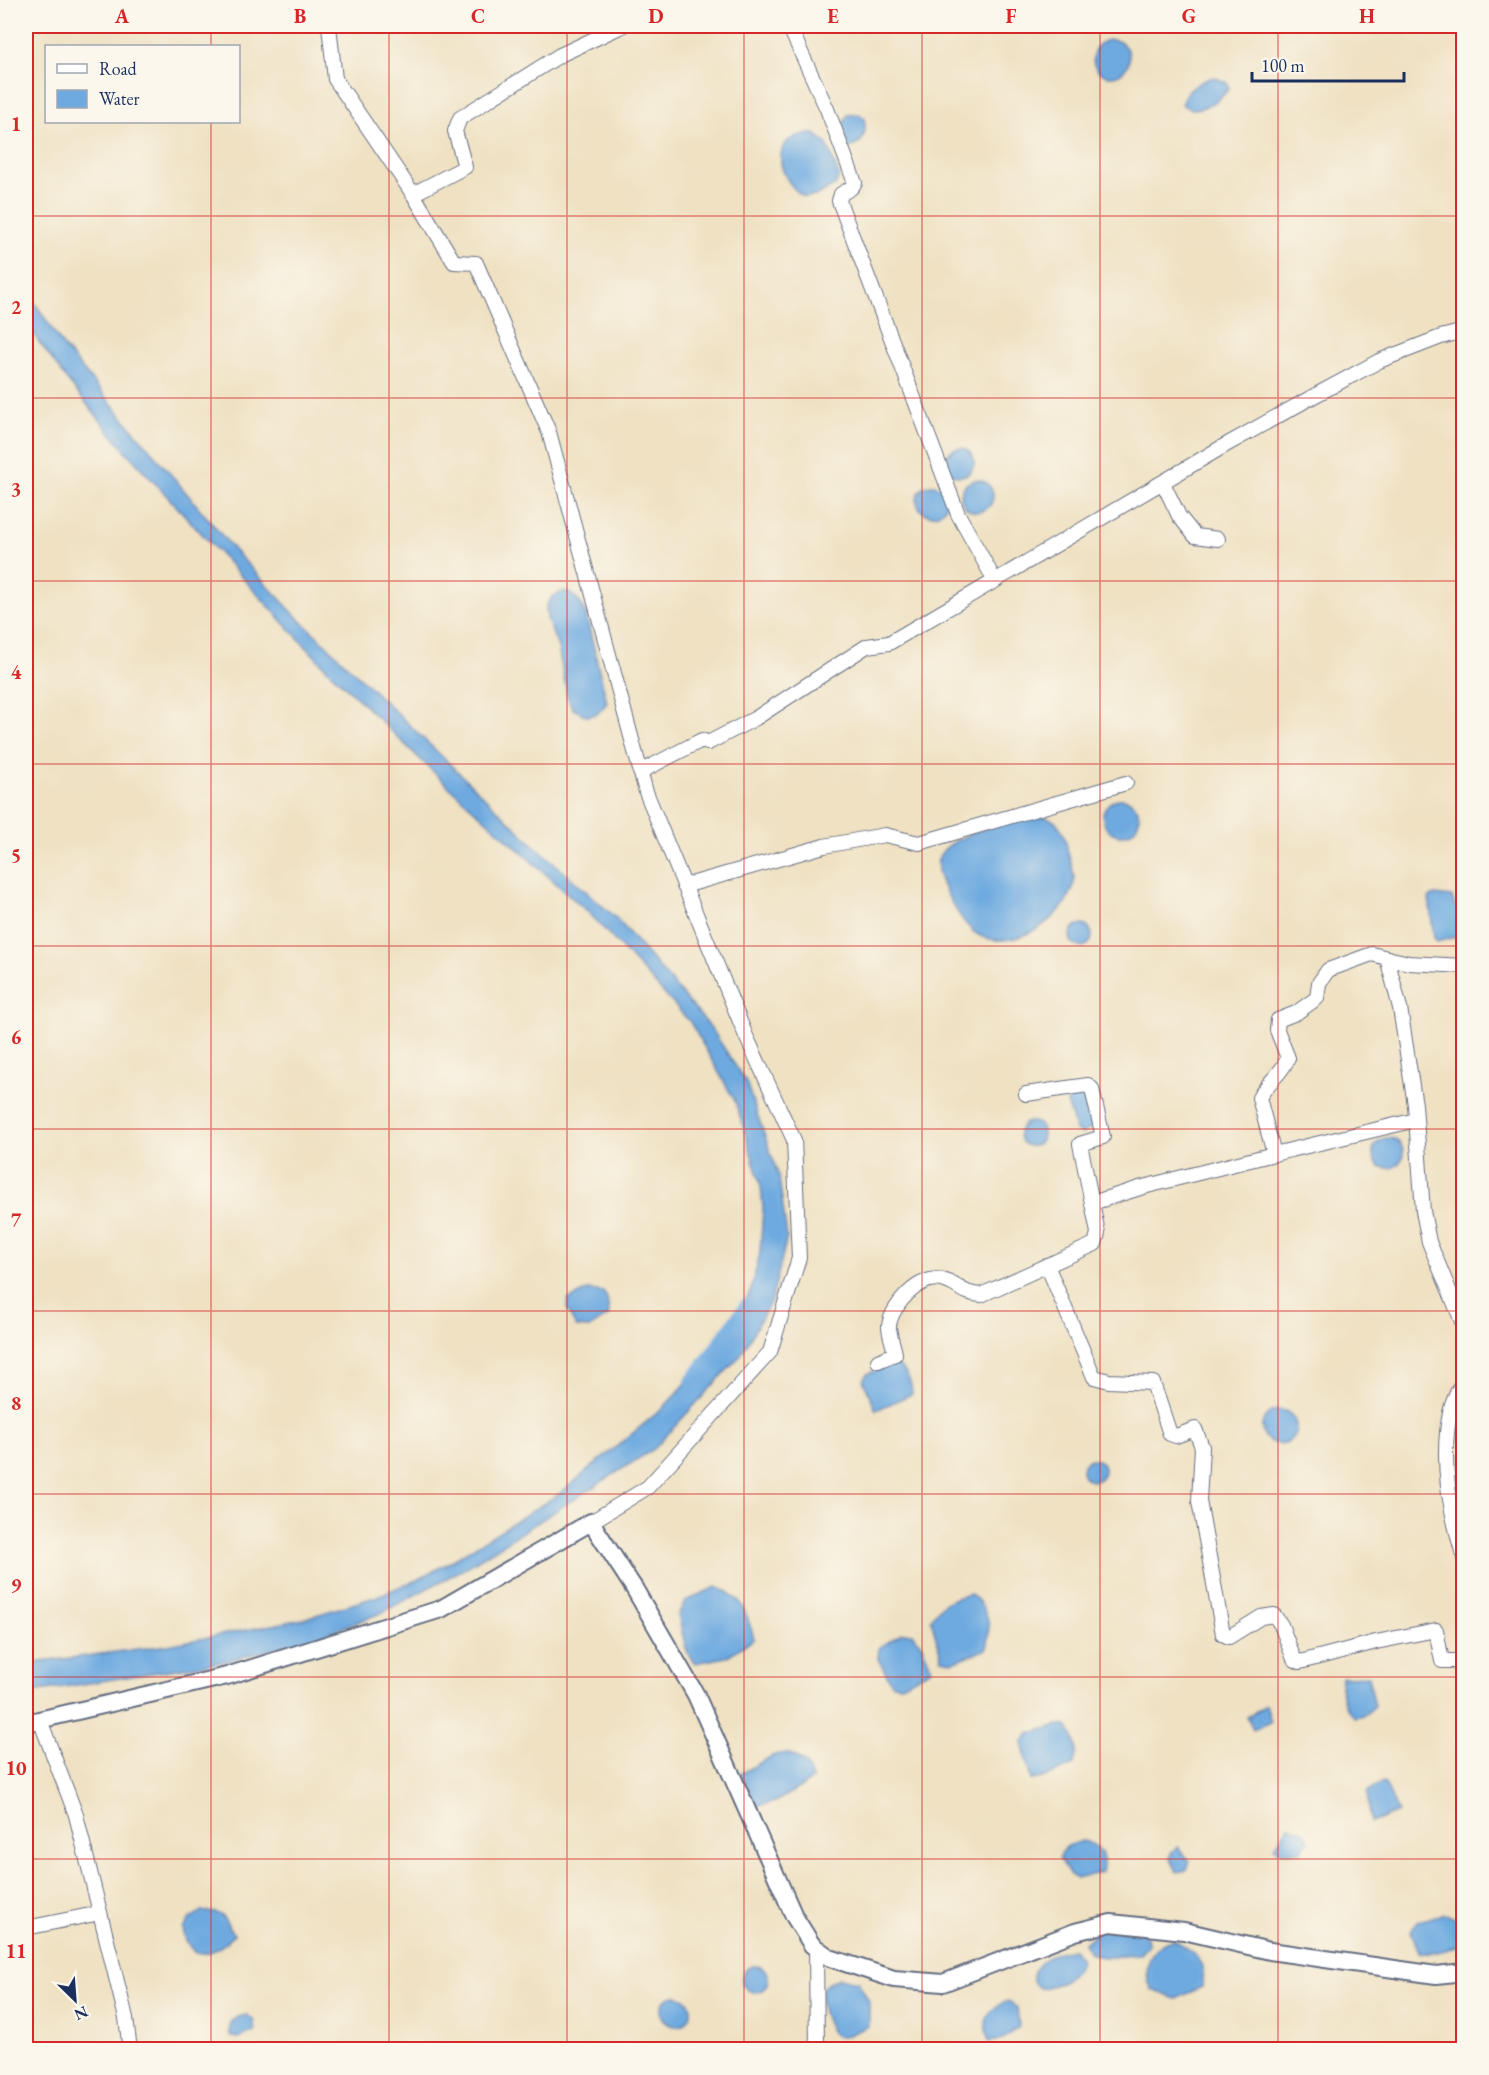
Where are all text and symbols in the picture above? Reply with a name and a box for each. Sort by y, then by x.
text: A [114,3,130,29]
text: B [294,3,306,29]
text: C [471,3,485,29]
text: D [648,3,664,29]
text: E [827,3,839,29]
text: F [1006,3,1017,29]
text: G [1182,3,1196,29]
text: H [1359,3,1375,29]
legend [45,45,240,123]
scale bar [1252,45,1404,83]
text: 100 m [1261,54,1305,77]
text: Road [99,57,138,80]
text: Water [99,87,140,110]
text: 1 [11,111,21,137]
text: 2 [11,294,22,320]
text: 3 [11,476,21,502]
text: 4 [11,659,22,685]
text: 5 [11,842,21,868]
text: 6 [11,1024,22,1050]
text: 7 [11,1207,22,1233]
text: 8 [11,1390,21,1416]
text: 9 [11,1572,22,1598]
text: 10 [5,1755,27,1781]
text: 11 [5,1938,27,1964]
north arrow [45,1970,105,2030]
text: N [71,2001,91,2025]

